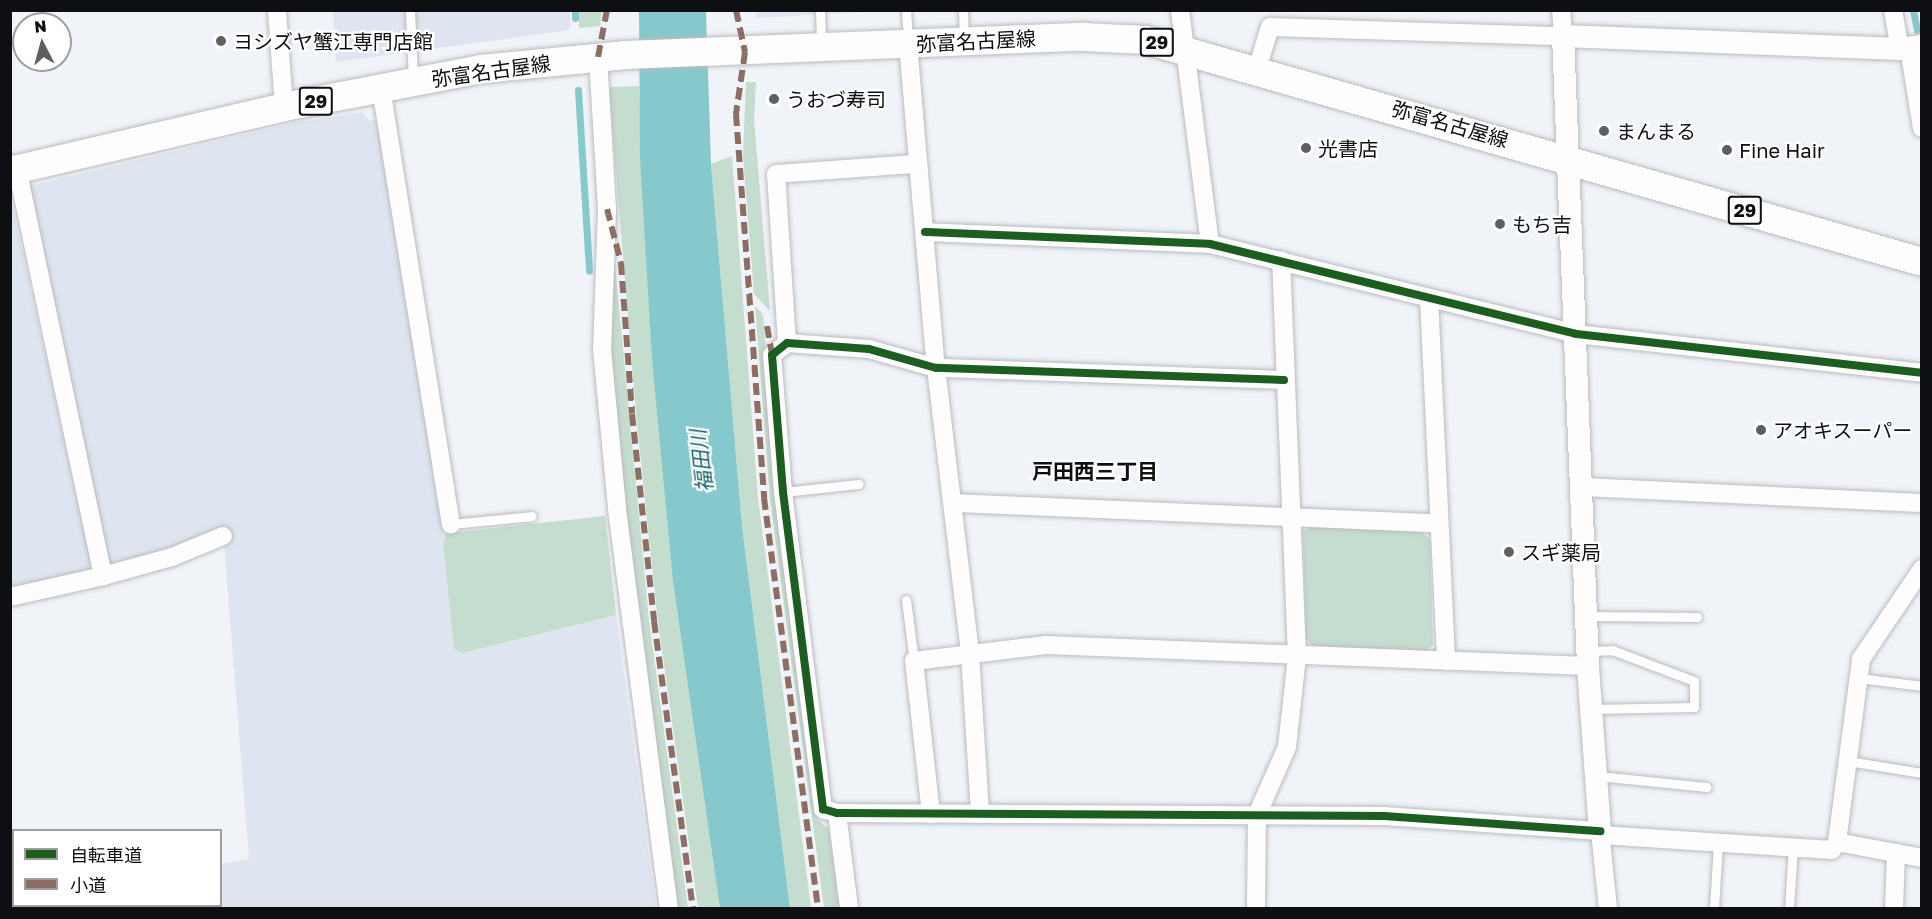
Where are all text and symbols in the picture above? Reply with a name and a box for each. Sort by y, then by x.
north arrow [12,12,72,72]
text: N [33,16,47,37]
street label: 弥富名古屋線 [915,26,1037,56]
road number: 29 [1139,27,1175,57]
place label: ヨシズヤ蟹江専門店館 [233,29,433,53]
marker: ヨシズヤ蟹江専門店館 [214,34,228,48]
street label: 弥富名古屋線 [430,51,552,91]
road number: 29 [298,86,334,116]
place label: うおづ寿司 [786,87,886,111]
marker: うおづ寿司 [767,92,781,106]
street label: 弥富名古屋線 [1389,96,1511,152]
place label: まんまる [1616,119,1696,143]
marker: まんまる [1597,124,1611,138]
place label: 光書店 [1318,136,1378,160]
place label: Fine Hair [1739,138,1825,162]
marker: 光書店 [1299,141,1313,155]
marker: Fine Hair [1720,143,1734,157]
road number: 29 [1727,195,1763,225]
place label: もち吉 [1512,212,1572,236]
marker: もち吉 [1493,217,1507,231]
place label: アオキスーパー [1773,418,1913,442]
marker: アオキスーパー [1754,423,1768,437]
water label: 福田川 [685,428,717,494]
district label: 戸田西三丁目 [1032,458,1158,484]
place label: スギ薬局 [1521,540,1601,564]
marker: スギ薬局 [1502,545,1516,559]
legend [12,829,222,907]
text: 自転車道 [70,844,142,866]
text: 小道 [70,874,106,896]

